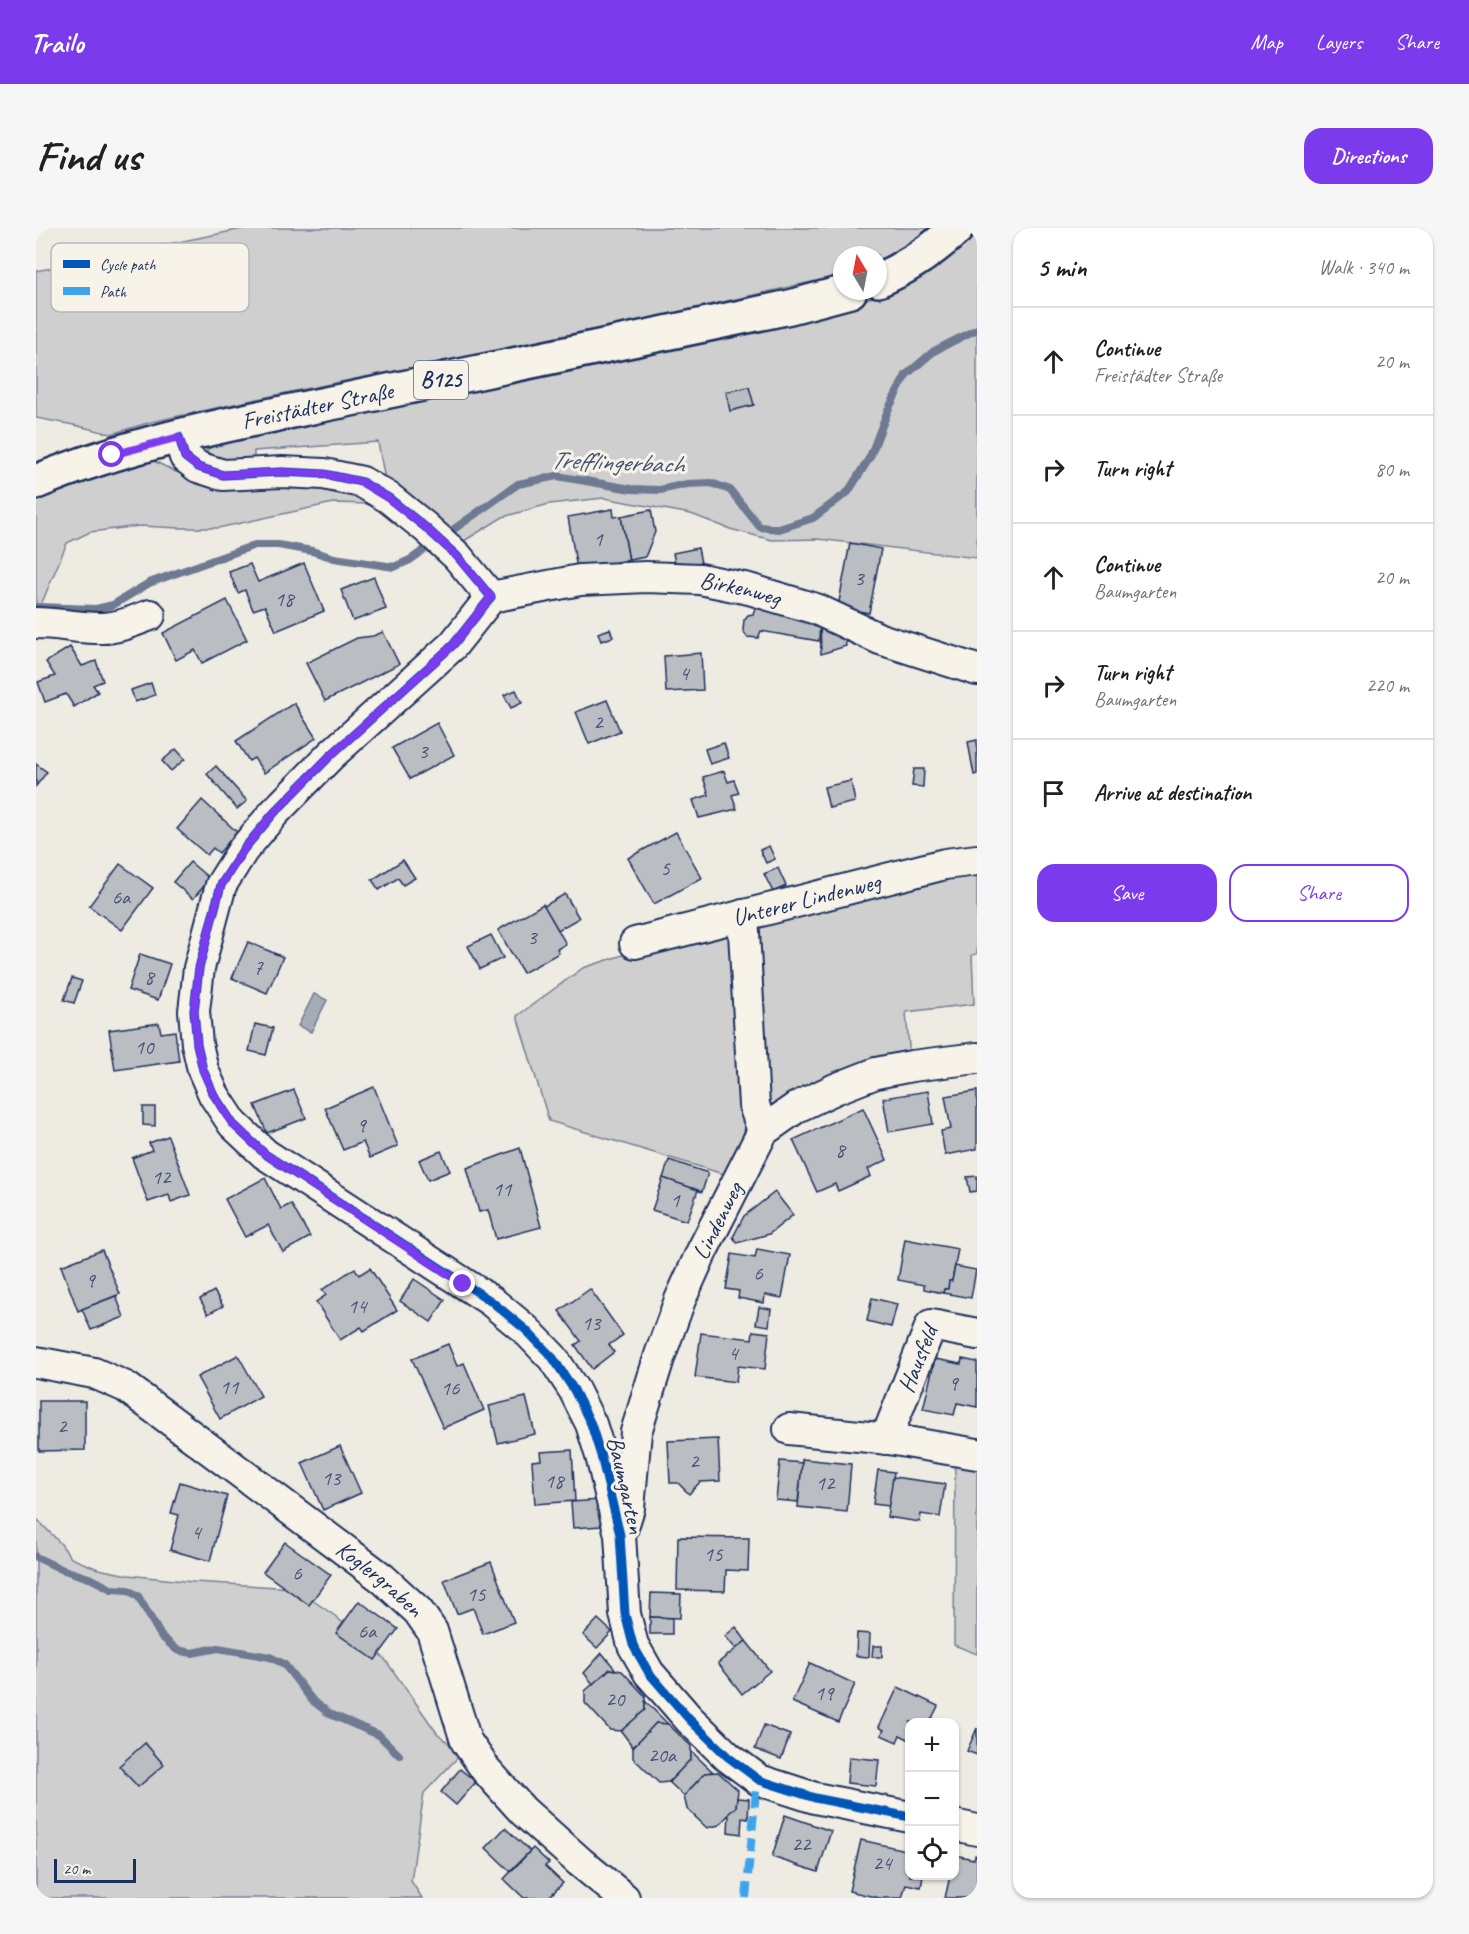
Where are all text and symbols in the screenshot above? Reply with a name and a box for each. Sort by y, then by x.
text: Trailo [30,25,84,60]
text: Map [1250,29,1283,55]
text: Layers [1316,29,1362,55]
text: Share [1395,29,1439,55]
button: Directions [1304,128,1433,184]
text: Find us [36,130,141,183]
legend [51,243,249,312]
north arrow [833,246,887,300]
text: 5 min [1037,251,1086,284]
text: Cycle path [100,255,156,275]
text: Walk · 340 m [1319,255,1409,280]
text: Path [100,282,127,302]
text: Continue [1094,335,1160,363]
icon: ahead [1037,345,1070,378]
text: 20 m [1375,349,1409,374]
road number: B125 [414,361,468,399]
text: Freistädter Straße [1094,363,1222,388]
street label: Freistädter Straße [239,375,398,436]
route start [98,441,124,467]
water label: Trefflingerbach [550,443,686,481]
icon: right [1037,453,1070,486]
text: Turn right [1094,455,1171,483]
text: 80 m [1375,457,1409,482]
house number: 1 [593,526,604,552]
text: Continue [1094,551,1160,579]
icon: ahead [1037,561,1070,594]
street label: Birkenweg [697,564,787,613]
house number: 3 [854,565,865,591]
text: 20 m [1375,565,1409,590]
text: Baumgarten [1094,579,1176,604]
house number: 18 [275,586,296,612]
text: Turn right [1094,659,1171,687]
house number: 4 [679,660,691,686]
icon: right [1037,669,1070,702]
text: 220 m [1366,673,1409,698]
text: Baumgarten [1094,687,1176,712]
house number: 2 [593,709,604,735]
house number: 3 [418,738,429,764]
icon: arrive [1037,777,1070,810]
text: Arrive at destination [1094,779,1251,807]
house number: 5 [660,855,671,881]
button: Save [1037,864,1217,922]
button: Share [1229,864,1409,922]
street label: Unterer Lindenweg [729,866,885,933]
house number: 6a [112,884,132,910]
house number: 3 [527,924,538,950]
house number: 7 [253,954,264,980]
house number: 8 [144,964,156,990]
house number: 10 [135,1034,155,1060]
house number: 9 [356,1112,367,1138]
house number: 8 [835,1137,847,1163]
house number: 12 [152,1164,172,1190]
street label: Lindenweg [685,1175,750,1264]
house number: 11 [493,1176,513,1202]
house number: 1 [670,1187,681,1213]
house number: 6 [753,1260,763,1286]
house number: 9 [85,1267,96,1293]
route end [449,1270,475,1296]
house number: 14 [348,1293,369,1319]
house number: 13 [582,1310,602,1336]
street label: Hausfeld [891,1318,946,1397]
house number: 4 [728,1340,740,1366]
house number: 9 [948,1370,959,1396]
house number: 11 [220,1374,240,1400]
house number: 16 [441,1375,460,1401]
house number: 2 [57,1413,68,1439]
street label: Baumgarten [600,1433,652,1537]
house number: 2 [689,1448,700,1474]
house number: 13 [322,1465,342,1491]
house number: 18 [545,1468,566,1494]
house number: 12 [816,1470,836,1496]
house number: 4 [191,1519,203,1545]
street label: Koglergraben [330,1534,430,1624]
house number: 15 [704,1541,724,1567]
house number: 6 [292,1560,302,1586]
house number: 15 [467,1581,487,1607]
house number: 6a [358,1618,378,1644]
house number: 19 [815,1680,835,1706]
house number: 20 [606,1686,626,1712]
map controls [905,1718,959,1880]
button: + [905,1718,959,1772]
house number: 20a [648,1742,678,1768]
button: − [905,1772,959,1826]
button: locate [905,1826,959,1880]
house number: 22 [792,1831,812,1857]
house number: 24 [873,1850,894,1876]
scale bar [54,1856,136,1884]
text: 20 m [63,1859,90,1879]

